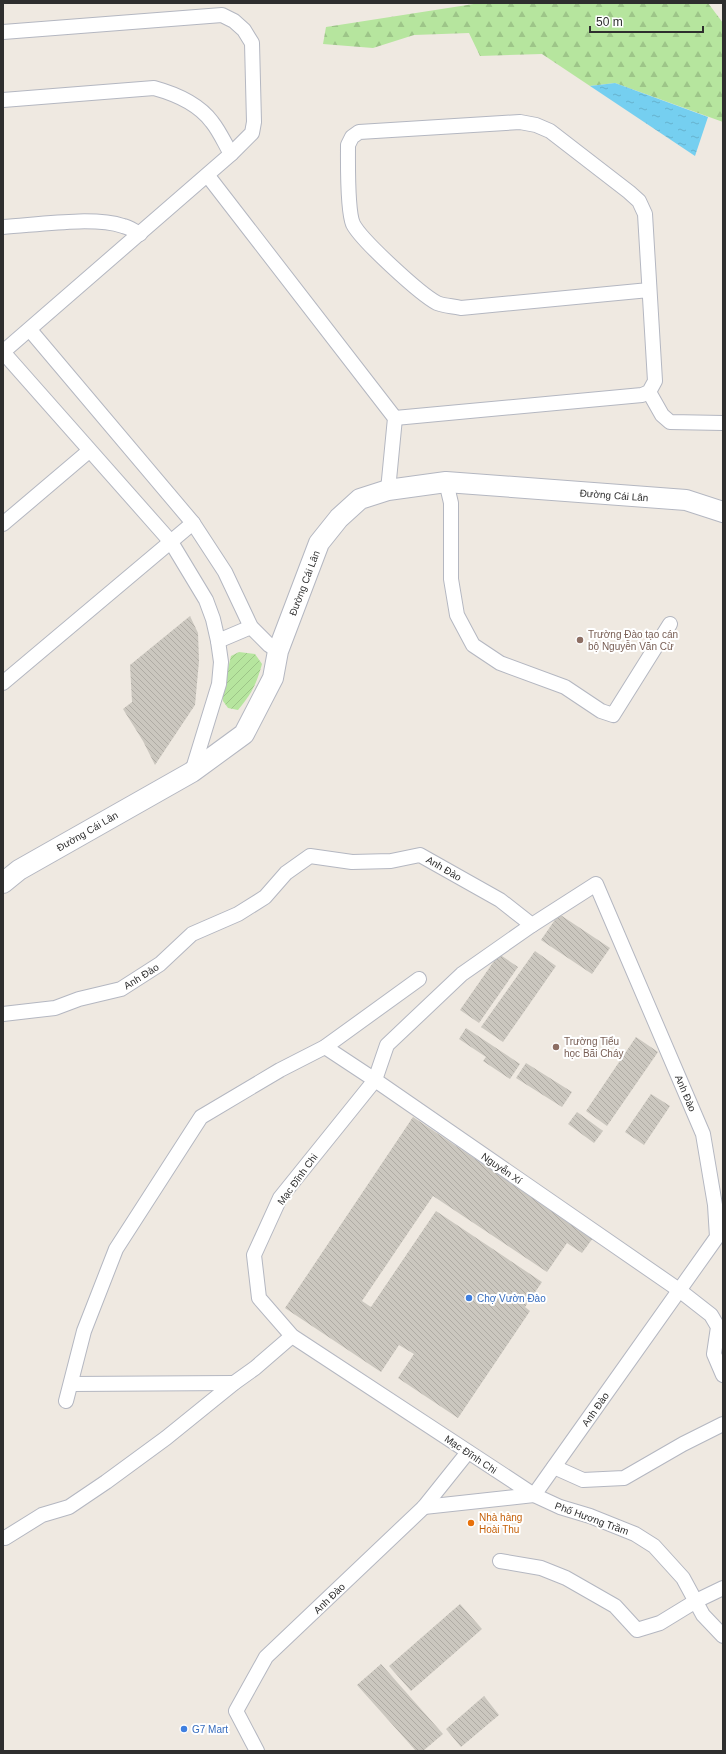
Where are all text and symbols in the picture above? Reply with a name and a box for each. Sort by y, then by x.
scale bar [590,8,703,34]
text: 50 m [596,15,623,29]
street label: Đường Cái Lân [579,488,649,503]
street label: Đường Cái Lân [287,549,322,617]
place label: Trường Đào tạo cán bộ Nguyễn Văn Cừ [588,629,678,652]
marker: Trường Đào tạo cán bộ Nguyễn Văn Cừ [575,635,585,645]
street label: Đường Cái Lân [55,809,120,853]
street label: Anh Đào [424,854,464,883]
street label: Anh Đào [122,961,161,991]
place label: Trường Tiểu học Bãi Cháy [564,1036,623,1059]
marker: Trường Tiểu học Bãi Cháy [551,1042,561,1052]
street label: Anh Đào [673,1073,698,1114]
street label: Nguyễn Xí [479,1150,525,1186]
street label: Mạc Đĩnh Chi [275,1152,320,1207]
marker: Chợ Vườn Đào [464,1293,474,1303]
place label: Chợ Vườn Đào [477,1293,546,1304]
street label: Anh Đào [580,1390,611,1428]
street label: Mạc Đĩnh Chi [443,1433,499,1476]
street label: Phố Hương Trầm [553,1500,630,1537]
place label: Nhà hàng Hoài Thu [479,1512,522,1535]
marker: Nhà hàng Hoài Thu [466,1518,476,1528]
street label: Anh Đào [312,1581,347,1616]
marker: G7 Mart [179,1724,189,1734]
place label: G7 Mart [192,1724,228,1735]

